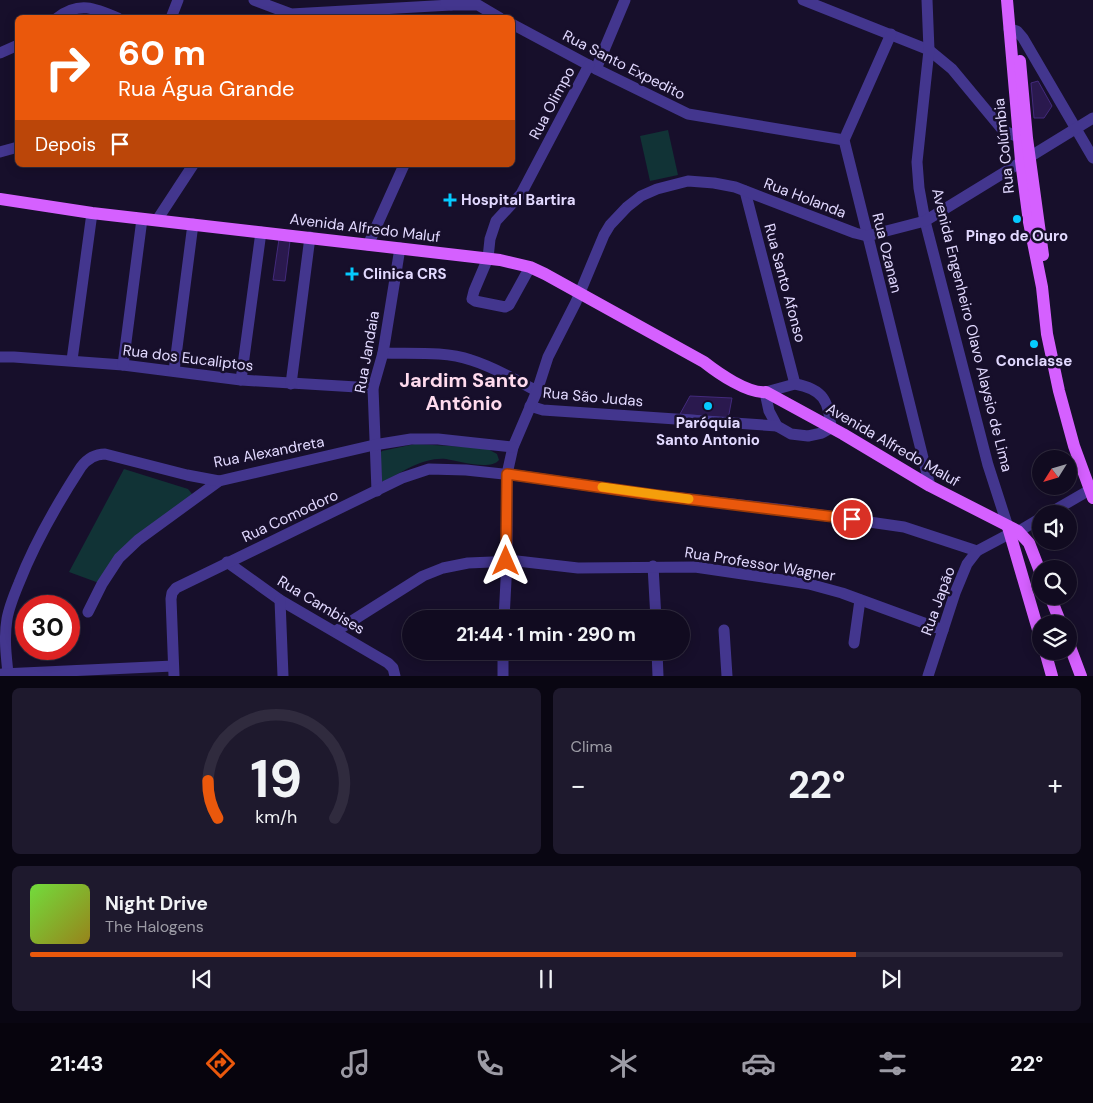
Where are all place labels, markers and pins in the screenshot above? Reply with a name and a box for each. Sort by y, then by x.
place label: Hospital Bartira [461,190,576,210]
marker: Hospital Bartira [443,193,457,207]
marker: Pingo de Ouro [1011,213,1023,225]
place label: Pingo de Ouro [966,226,1068,246]
place label: Clinica CRS [363,264,447,284]
marker: Clinica CRS [345,267,359,281]
marker: Conclasse [1028,338,1040,350]
place label: Conclasse [996,351,1072,371]
marker: Paróquia Santo Antonio [702,400,714,412]
place label: Paróquia Santo Antonio [656,413,760,450]
pin [831,498,873,540]

